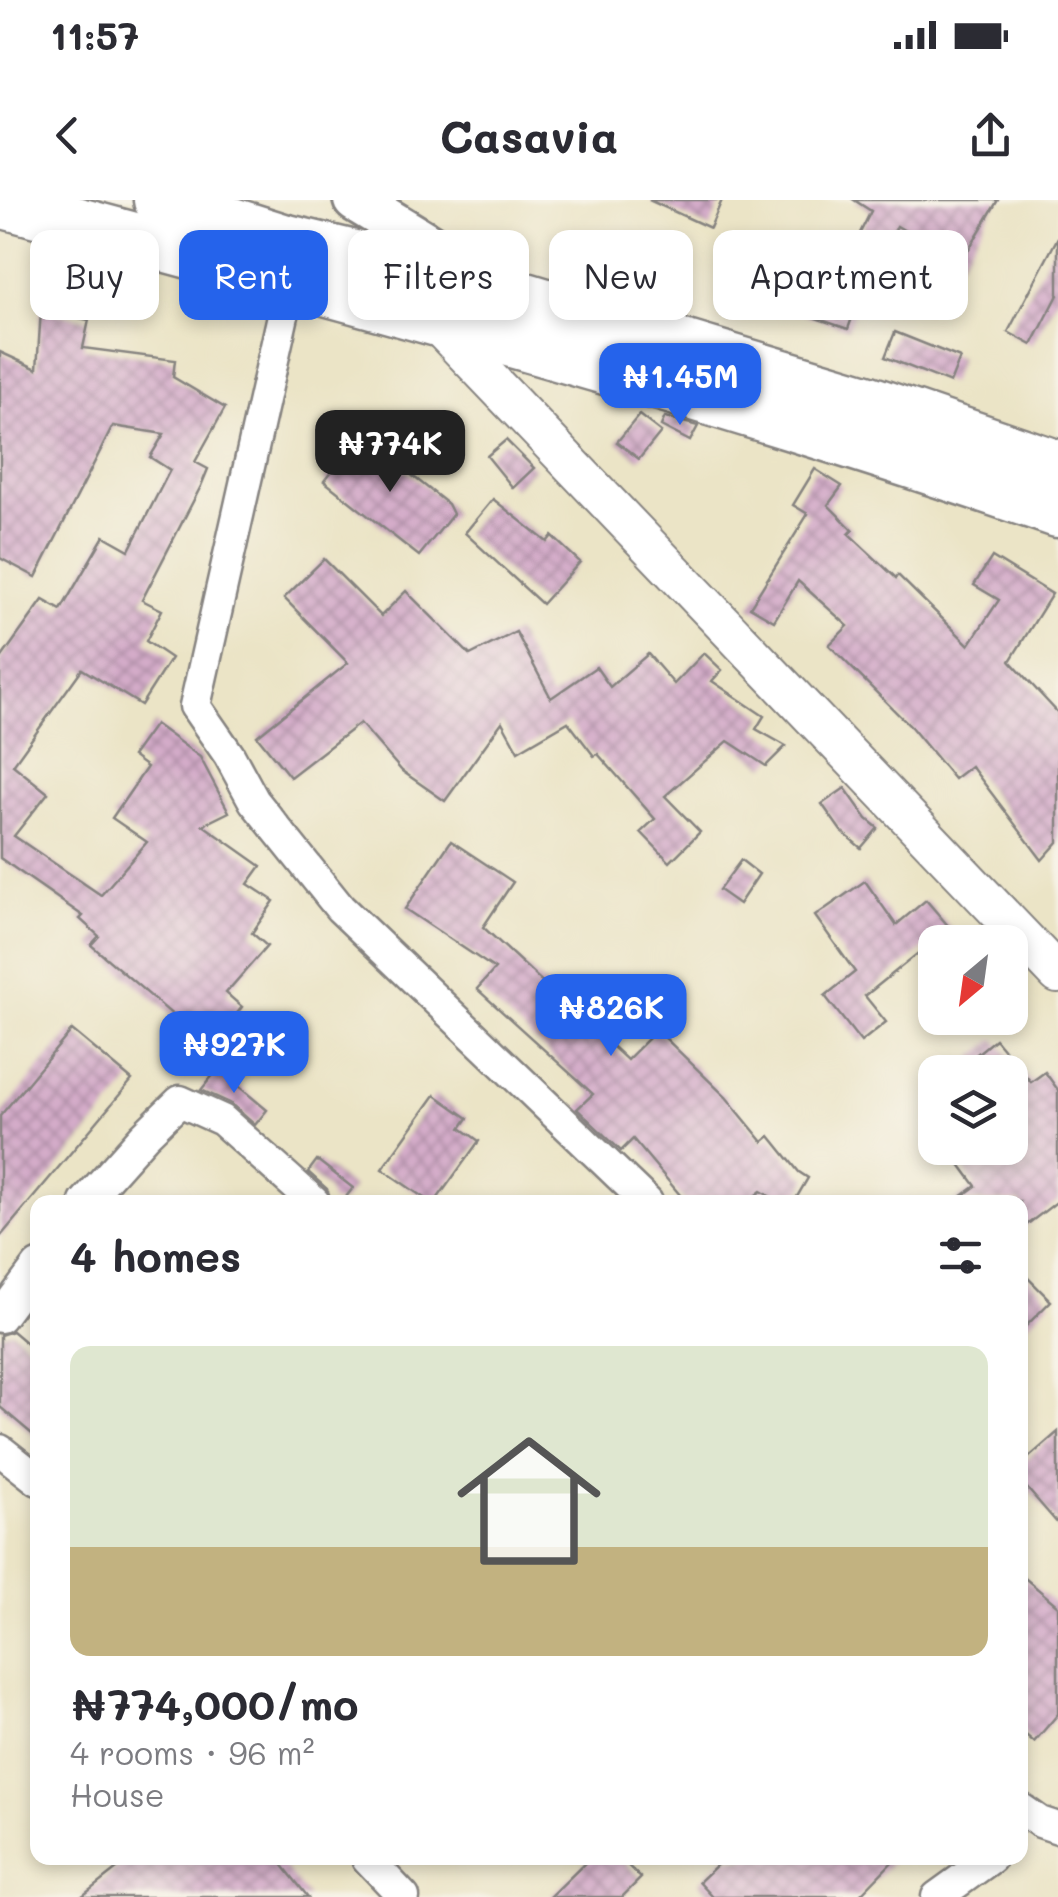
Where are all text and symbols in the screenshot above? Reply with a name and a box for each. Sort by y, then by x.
text: 11:57 [50,10,139,60]
text: Casavia [440,106,618,164]
icon: back [40,108,95,163]
icon: share [963,108,1018,163]
chip: Buy [30,230,159,320]
chip: Rent [179,230,328,320]
chip: Filters [348,230,529,320]
chip: New [549,230,693,320]
chip: Apartment [713,230,968,320]
pin: ₦1.45M [599,343,761,428]
text: ₦1.45M [621,354,739,396]
pin: ₦774K [320,410,460,495]
text: ₦774K [337,421,443,463]
north arrow [918,925,1028,1035]
map controls [918,925,1028,1165]
pin: ₦826K [541,974,681,1059]
text: ₦826K [558,985,664,1027]
pin: ₦927K [164,1011,304,1096]
text: ₦927K [182,1022,286,1064]
button: layers [918,1055,1028,1165]
text: 4 homes [70,1228,241,1283]
icon: filters [933,1228,988,1283]
icon: home [439,1411,619,1591]
text: ₦774,000/mo [70,1676,359,1731]
text: 4 rooms · 96 m² [70,1731,315,1773]
text: House [70,1773,165,1815]

